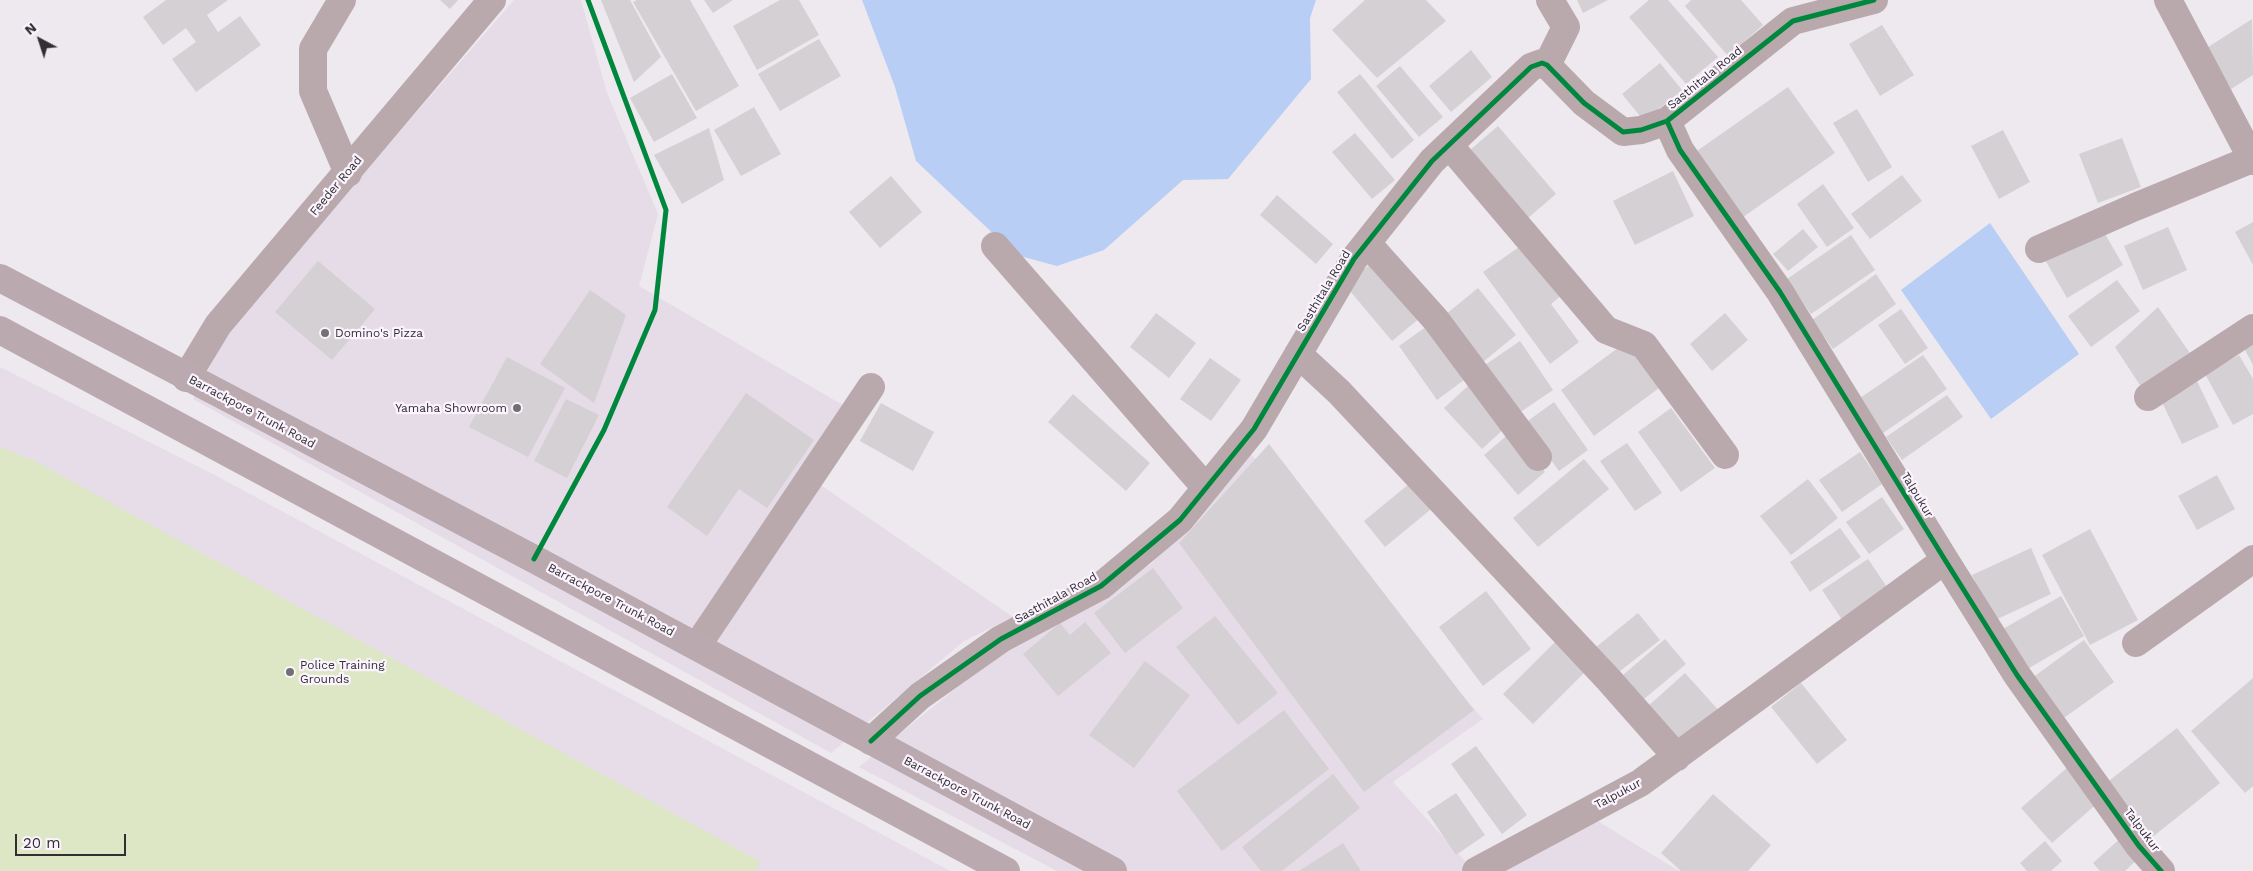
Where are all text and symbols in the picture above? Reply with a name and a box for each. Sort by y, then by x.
north arrow [15,15,65,65]
text: N [21,19,39,38]
street label: Sasthitala Road [1665,43,1745,113]
street label: Feeder Road [307,153,365,219]
street label: Sasthitala Road [1294,248,1354,334]
place label: Domino's Pizza [335,326,423,340]
marker: Domino's Pizza [319,327,331,339]
street label: Barrackpore Trunk Road [186,372,318,452]
place label: Yamaha Showroom [395,401,507,415]
marker: Yamaha Showroom [511,402,523,414]
street label: Talpukur [1898,470,1936,520]
street label: Barrackpore Trunk Road [545,560,677,640]
street label: Sasthitala Road [1012,569,1100,627]
place label: Police Training Grounds [300,658,385,686]
marker: Police Training Grounds [284,666,296,678]
street label: Barrackpore Trunk Road [901,753,1033,833]
street label: Talpukur [1592,776,1644,812]
street label: Talpukur [2121,805,2163,855]
scale bar [18,824,129,856]
text: 20 m [23,834,61,852]

